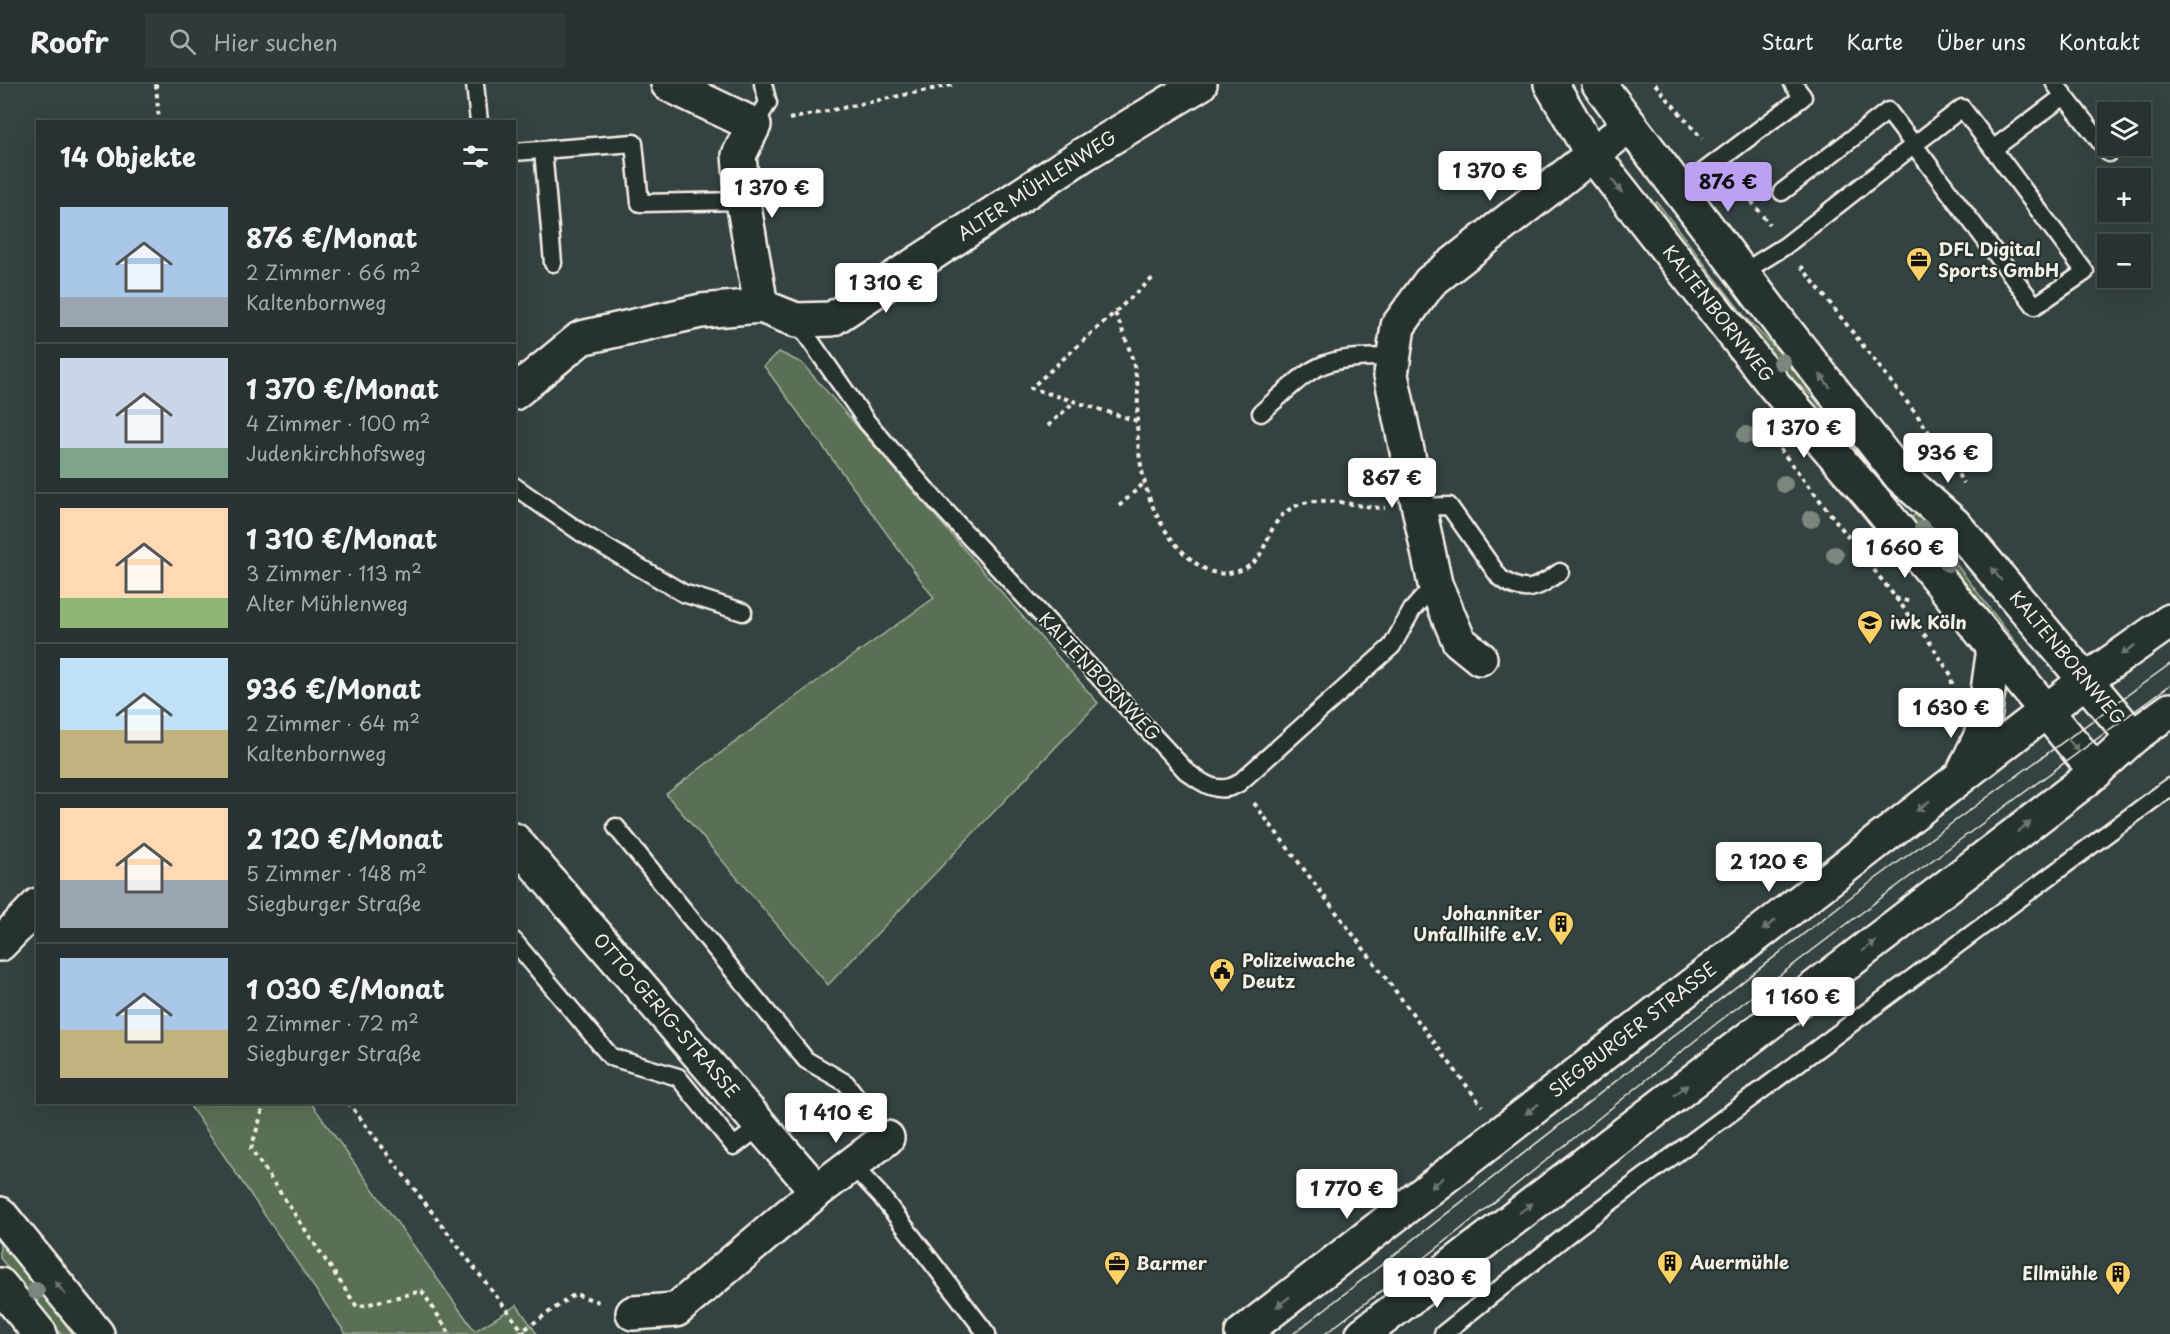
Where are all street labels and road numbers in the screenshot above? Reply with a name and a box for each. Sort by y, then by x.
street label: ALTER MÜHLENWEG [951,123,1121,246]
street label: KALTENBORNWEG [1657,239,1782,388]
street label: KALTENBORNWEG [2004,584,2132,730]
street label: KALTENBORNWEG [1033,605,1167,747]
street label: OTTO-GERIG-STRASSE [588,927,747,1103]
street label: SIEGBURGER STRASSE [1542,955,1722,1103]

